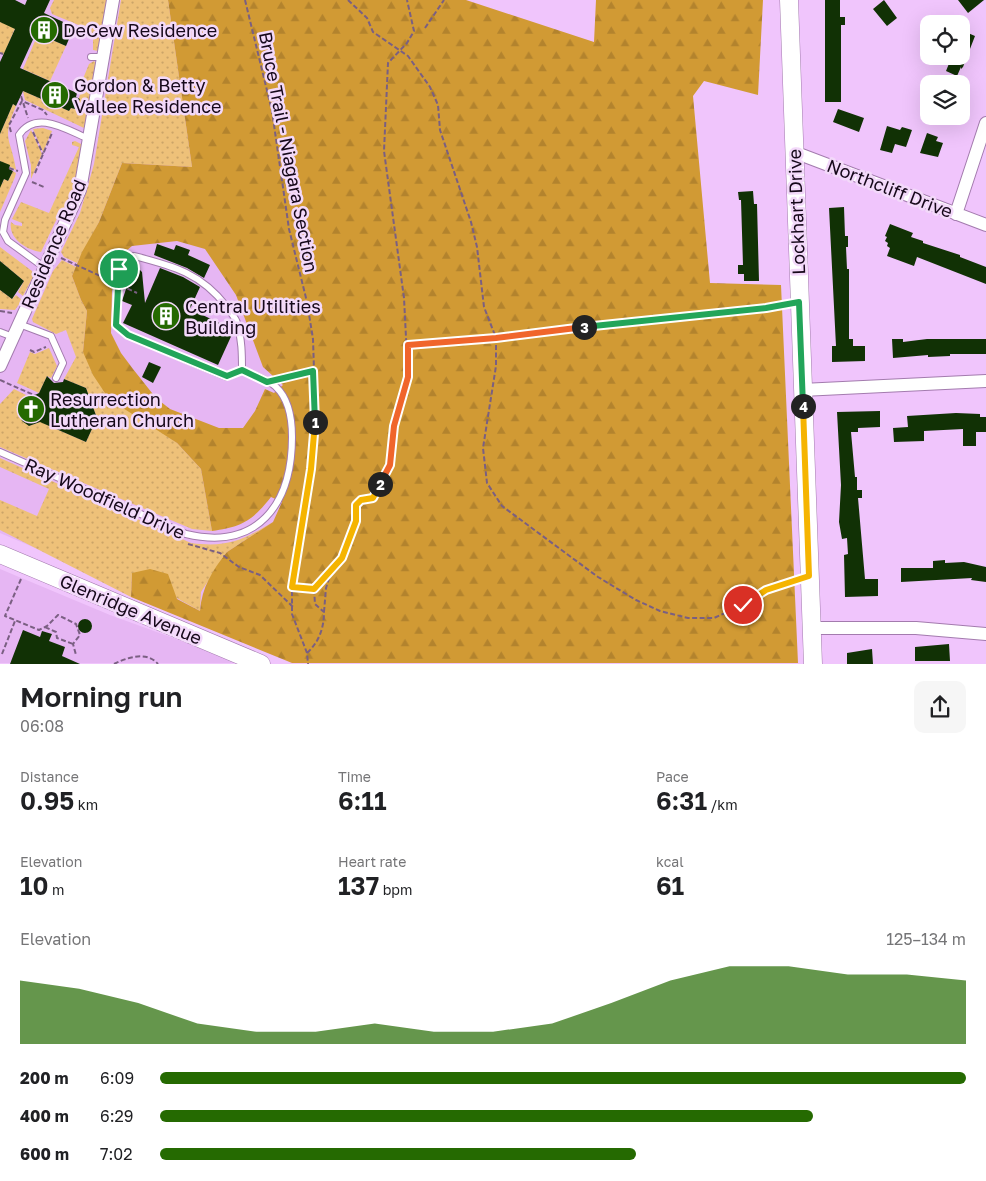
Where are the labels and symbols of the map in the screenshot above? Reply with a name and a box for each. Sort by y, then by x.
building icon: DeCew Residence [29,15,59,45]
place label: DeCew Residence [63,19,217,41]
street label: Bruce Trail - Niagara Section [255,30,323,274]
place label: Gordon & Betty Vallee Residence [74,74,222,117]
building icon: Gordon & Betty Vallee Residence [40,80,70,110]
street label: Lockhart Drive [783,149,809,275]
street label: Northcliff Drive [824,154,956,222]
street label: Residence Road [16,176,90,312]
pin [98,248,140,290]
place label: Central Utilities Building [185,295,321,338]
building icon: Central Utilities Building [151,301,181,331]
pin: 3 [572,314,596,340]
place label: Resurrection Lutheran Church [50,388,194,431]
church icon: Resurrection Lutheran Church [16,394,46,424]
pin: 4 [790,394,816,418]
pin: 1 [302,410,328,434]
street label: Ray Woodfield Drive [21,453,189,543]
pin: 2 [368,472,392,496]
street label: Glenridge Avenue [57,569,205,649]
pin [722,584,764,626]

